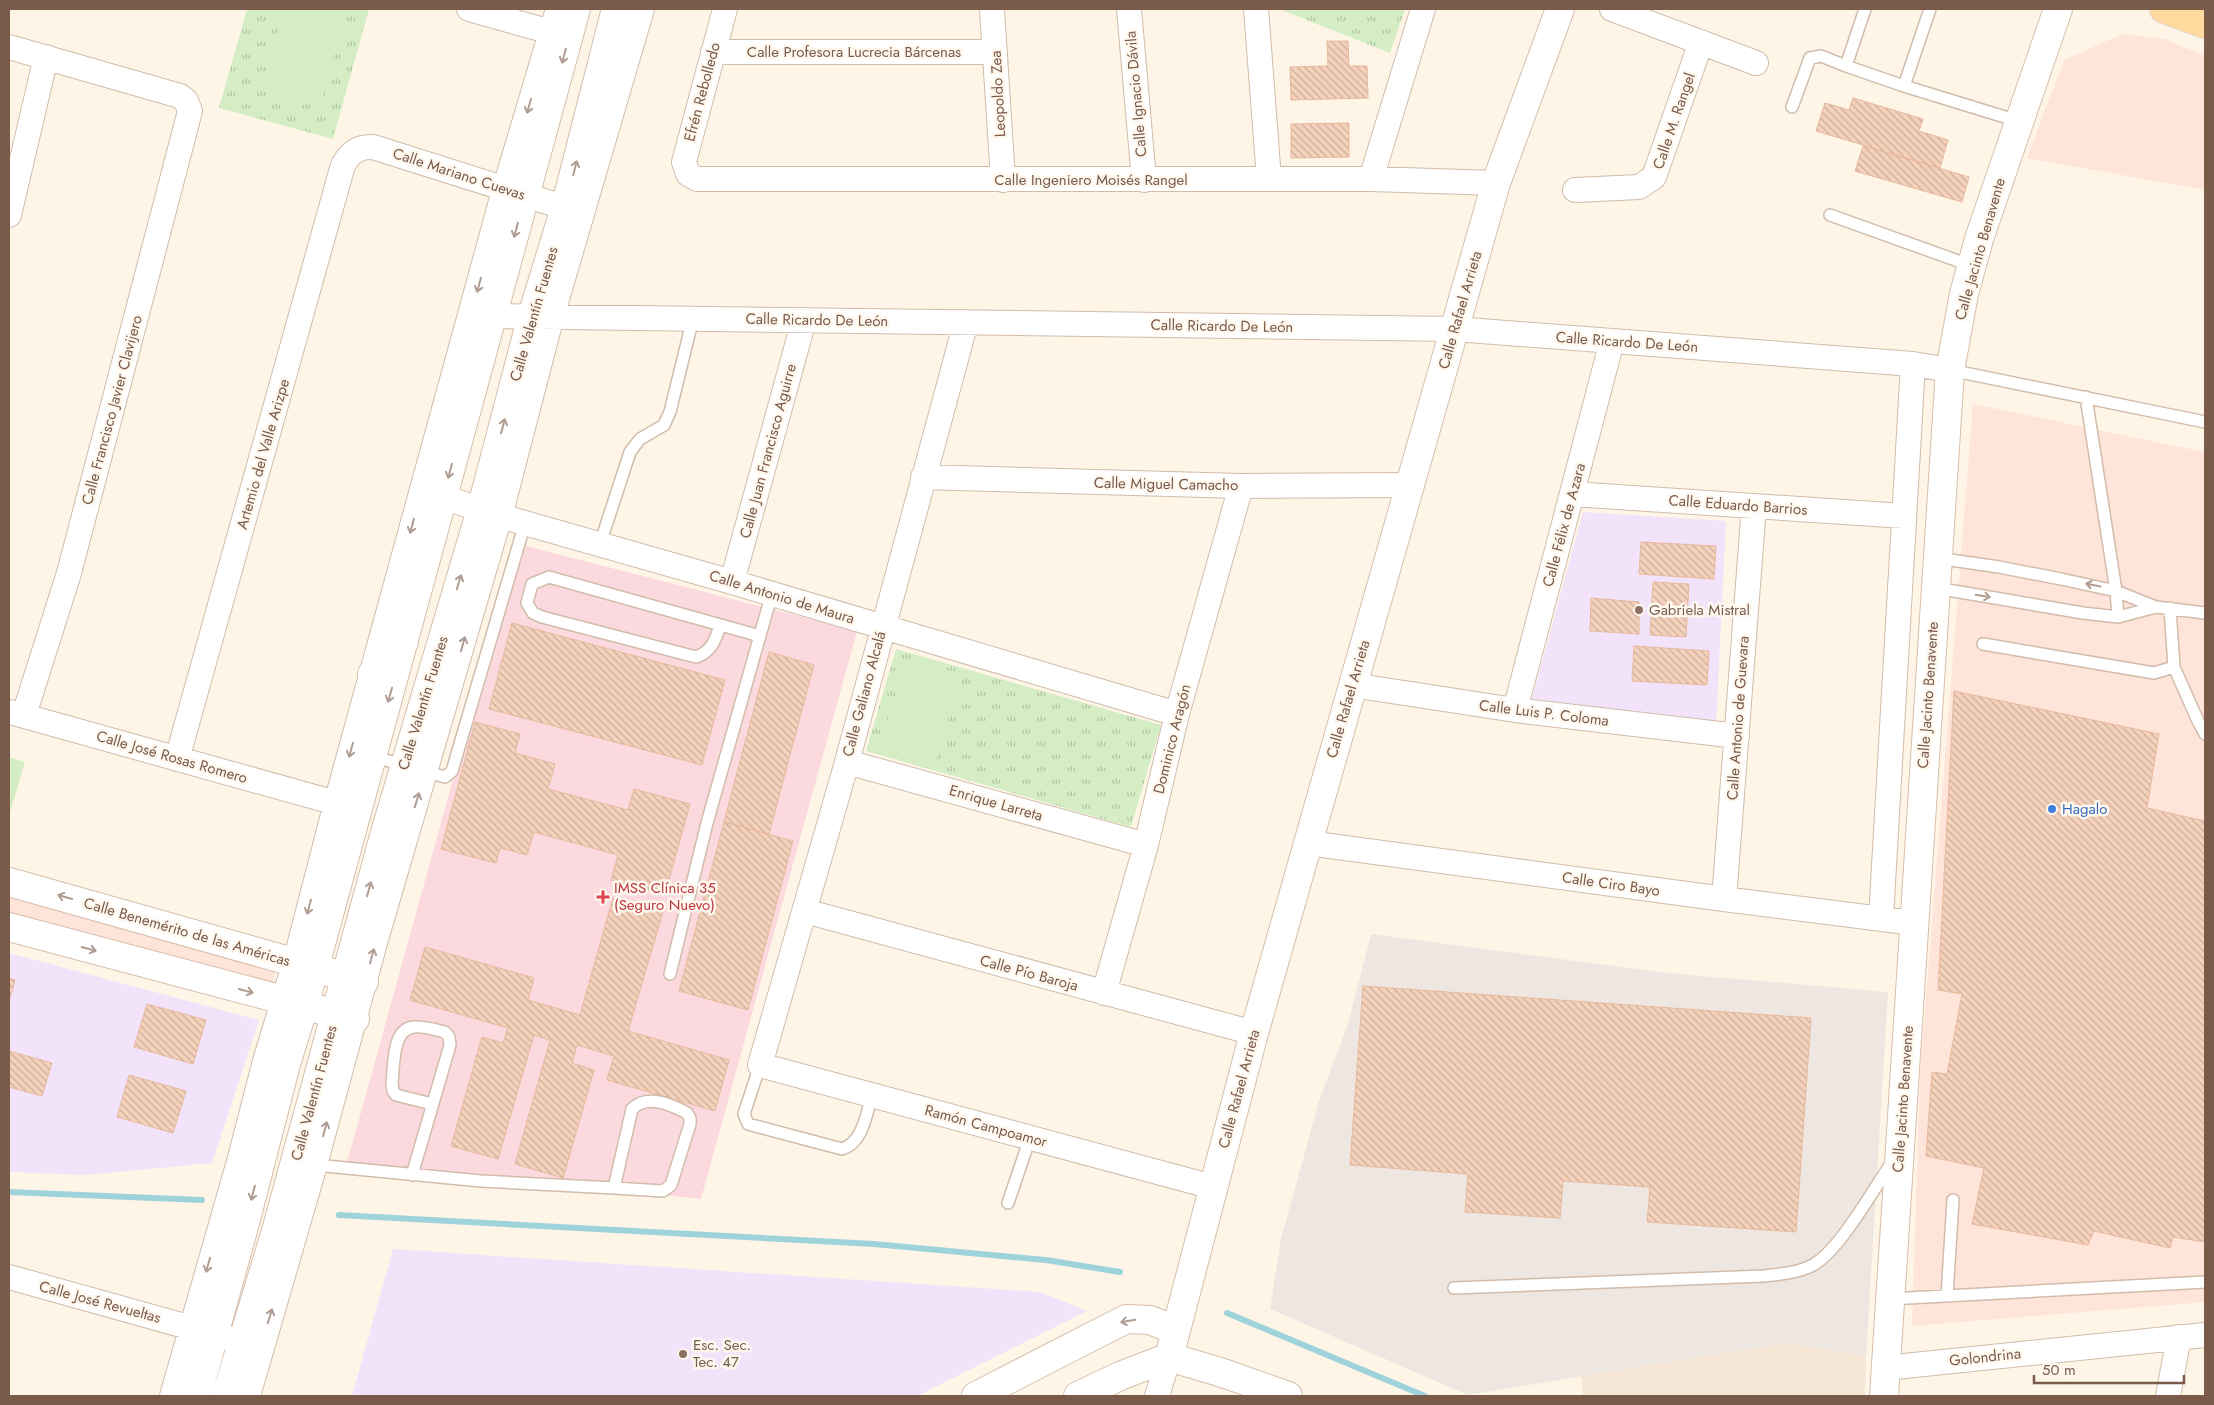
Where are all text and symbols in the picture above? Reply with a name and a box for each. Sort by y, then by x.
street label: Calle Ignacio Dávila [1120,30,1152,158]
street label: Efrén Rebolledo [678,40,726,144]
street label: Calle Profesora Lucrecia Bárcenas [747,41,961,63]
one-way arrow [558,48,568,64]
street label: Leopoldo Zea [985,50,1011,138]
street label: Calle M. Rangel [1647,70,1701,172]
one-way arrow [524,97,534,113]
street label: Calle Mariano Cuevas [390,142,528,206]
one-way arrow [571,161,580,177]
street label: Calle Ingeniero Moisés Rangel [994,169,1188,191]
street label: Calle Jacinto Benavente [1949,175,2011,323]
one-way arrow [511,221,521,237]
street label: Calle Valentín Fuentes [504,244,564,384]
street label: Calle Rafael Arrieta [1433,248,1487,372]
one-way arrow [473,277,483,293]
street label: Calle Ricardo De León [745,308,889,332]
street label: Calle Francisco Javier Clavijero [76,313,148,507]
street label: Calle Ricardo De León [1150,314,1294,338]
street label: Calle Ricardo De León [1555,326,1699,358]
street label: Calle Juan Francisco Aguirre [734,361,802,541]
street label: Artemio del Valle Arizpe [231,376,295,532]
one-way arrow [499,418,508,434]
street label: Calle Félix de Azara [1537,461,1591,589]
one-way arrow [445,462,455,478]
street label: Calle Miguel Camacho [1094,472,1238,496]
street label: Calle Eduardo Barrios [1668,489,1808,521]
one-way arrow [407,518,417,534]
street label: Calle Antonio de Maura [707,564,857,630]
one-way arrow [455,575,465,591]
one-way arrow [2085,580,2101,590]
one-way arrow [1974,591,1990,601]
place label: Gabriela Mistral [1649,599,1750,621]
marker: Gabriela Mistral [1633,604,1645,616]
street label: Calle Jacinto Benavente [1912,621,1944,769]
street label: Calle Galiano Alcalá [837,629,891,759]
street label: Calle Valentín Fuentes [392,633,454,773]
street label: Calle Antonio de Guevara [1721,635,1755,801]
one-way arrow [458,636,468,652]
street label: Calle Rafael Arrieta [1321,637,1375,761]
street label: Dominico Aragón [1148,682,1196,796]
one-way arrow [384,687,394,703]
street label: Calle Luis P. Coloma [1478,694,1610,732]
street label: Calle José Rosas Romero [94,725,250,789]
one-way arrow [345,742,355,758]
street label: Enrique Larreta [947,779,1045,827]
one-way arrow [413,792,423,808]
place label: Hagalo [2062,798,2107,820]
marker: Hagalo [2046,803,2058,815]
street label: Calle Ciro Bayo [1561,866,1661,902]
place label: IMSS Clínica 35 (Seguro Nuevo) [614,877,716,916]
one-way arrow [365,882,375,898]
marker: IMSS Clínica 35 (Seguro Nuevo) [596,890,610,904]
one-way arrow [57,892,73,902]
street label: Calle Benemérito de las Américas [81,892,293,972]
one-way arrow [304,899,313,915]
one-way arrow [81,945,97,954]
one-way arrow [367,948,377,964]
street label: Calle Pío Baroja [977,949,1081,997]
one-way arrow [238,987,254,997]
street label: Calle Valentín Fuentes [285,1023,343,1163]
street label: Calle Jacinto Benavente [1887,1025,1919,1173]
street label: Calle Rafael Arrieta [1213,1027,1265,1151]
street label: Ramón Campoamor [922,1099,1051,1153]
one-way arrow [320,1122,330,1138]
one-way arrow [248,1184,258,1200]
one-way arrow [203,1257,213,1273]
street label: Calle José Revueltas [37,1275,163,1329]
one-way arrow [266,1308,276,1324]
one-way arrow [1121,1316,1137,1326]
place label: Esc. Sec. Tec. 47 [693,1334,751,1373]
street label: Golondrina [1948,1342,2022,1372]
marker: Esc. Sec. Tec. 47 [677,1348,689,1360]
scale bar [2034,1352,2184,1384]
text: 50 m [2042,1359,2076,1381]

